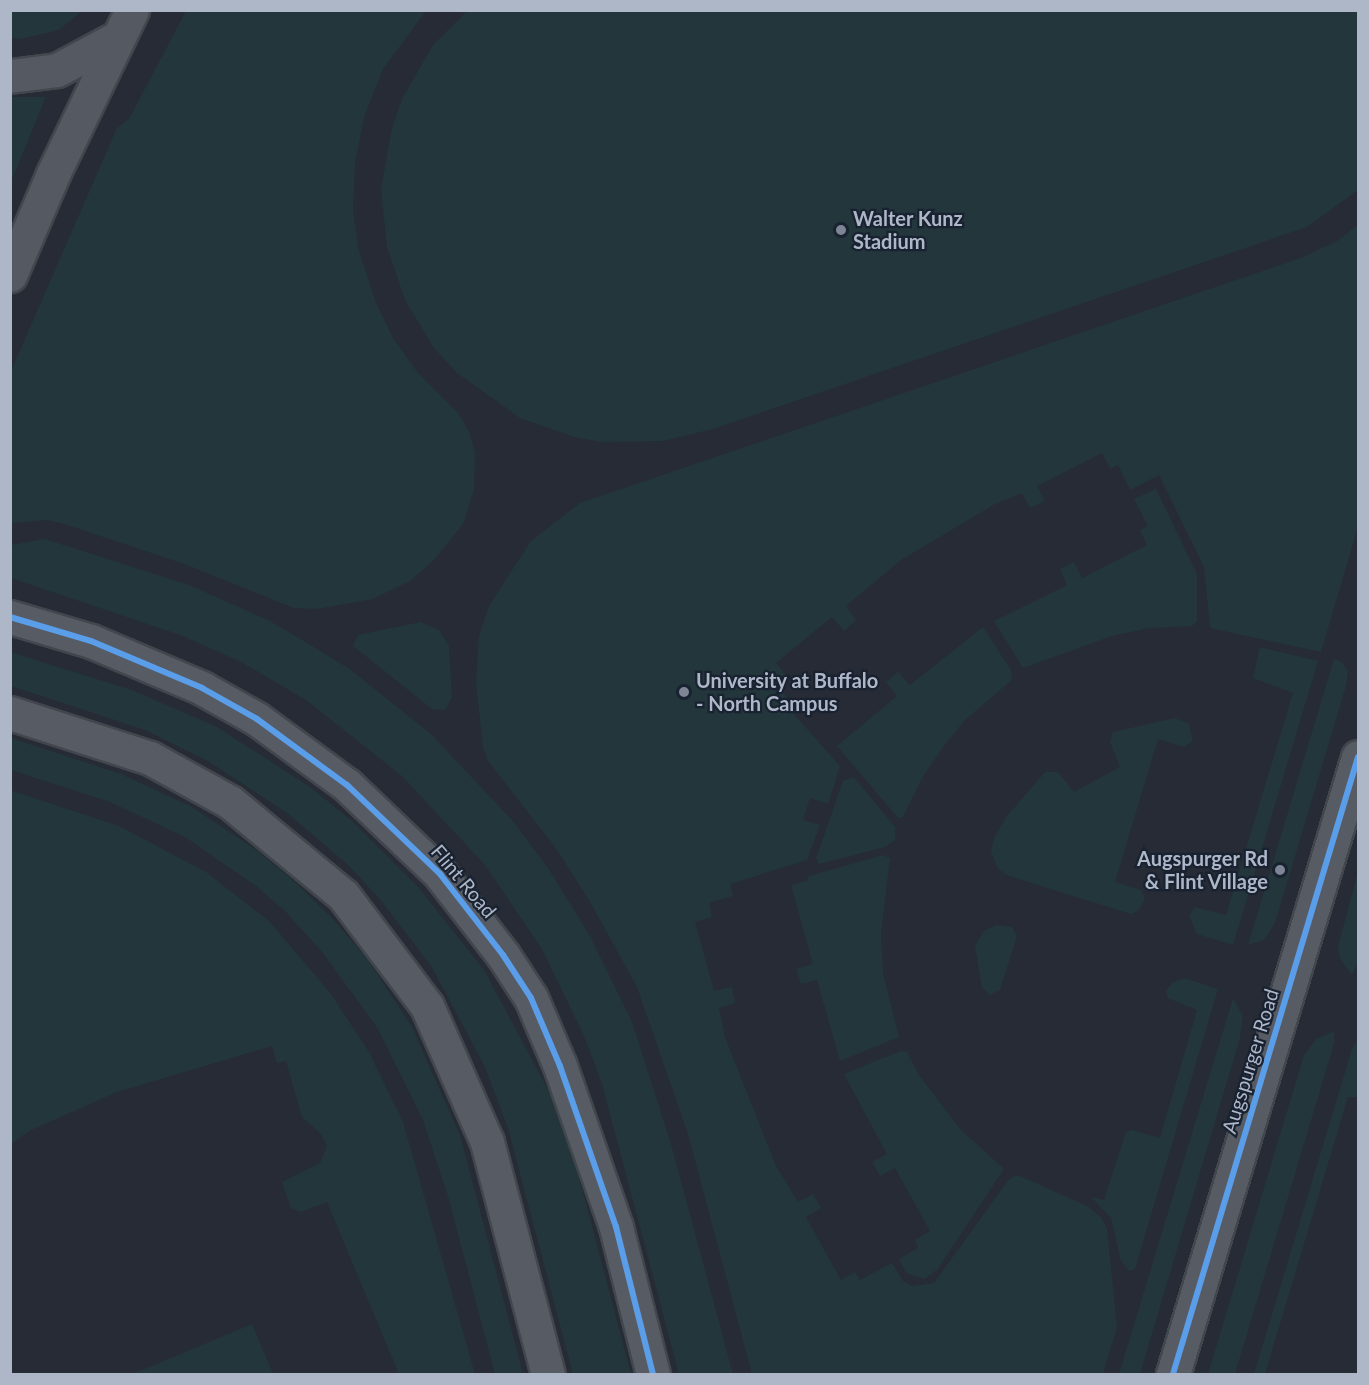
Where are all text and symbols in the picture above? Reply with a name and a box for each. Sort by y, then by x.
place label: Walter Kunz Stadium [853,207,963,254]
marker: Walter Kunz Stadium [834,223,848,237]
place label: University at Buffalo - North Campus [696,668,879,715]
marker: University at Buffalo - North Campus [677,685,691,699]
street label: Flint Road [426,839,502,923]
place label: Augspurger Rd & Flint Village [1137,846,1268,893]
marker: Augspurger Rd & Flint Village [1273,863,1287,877]
street label: Augspurger Road [1217,986,1283,1136]

